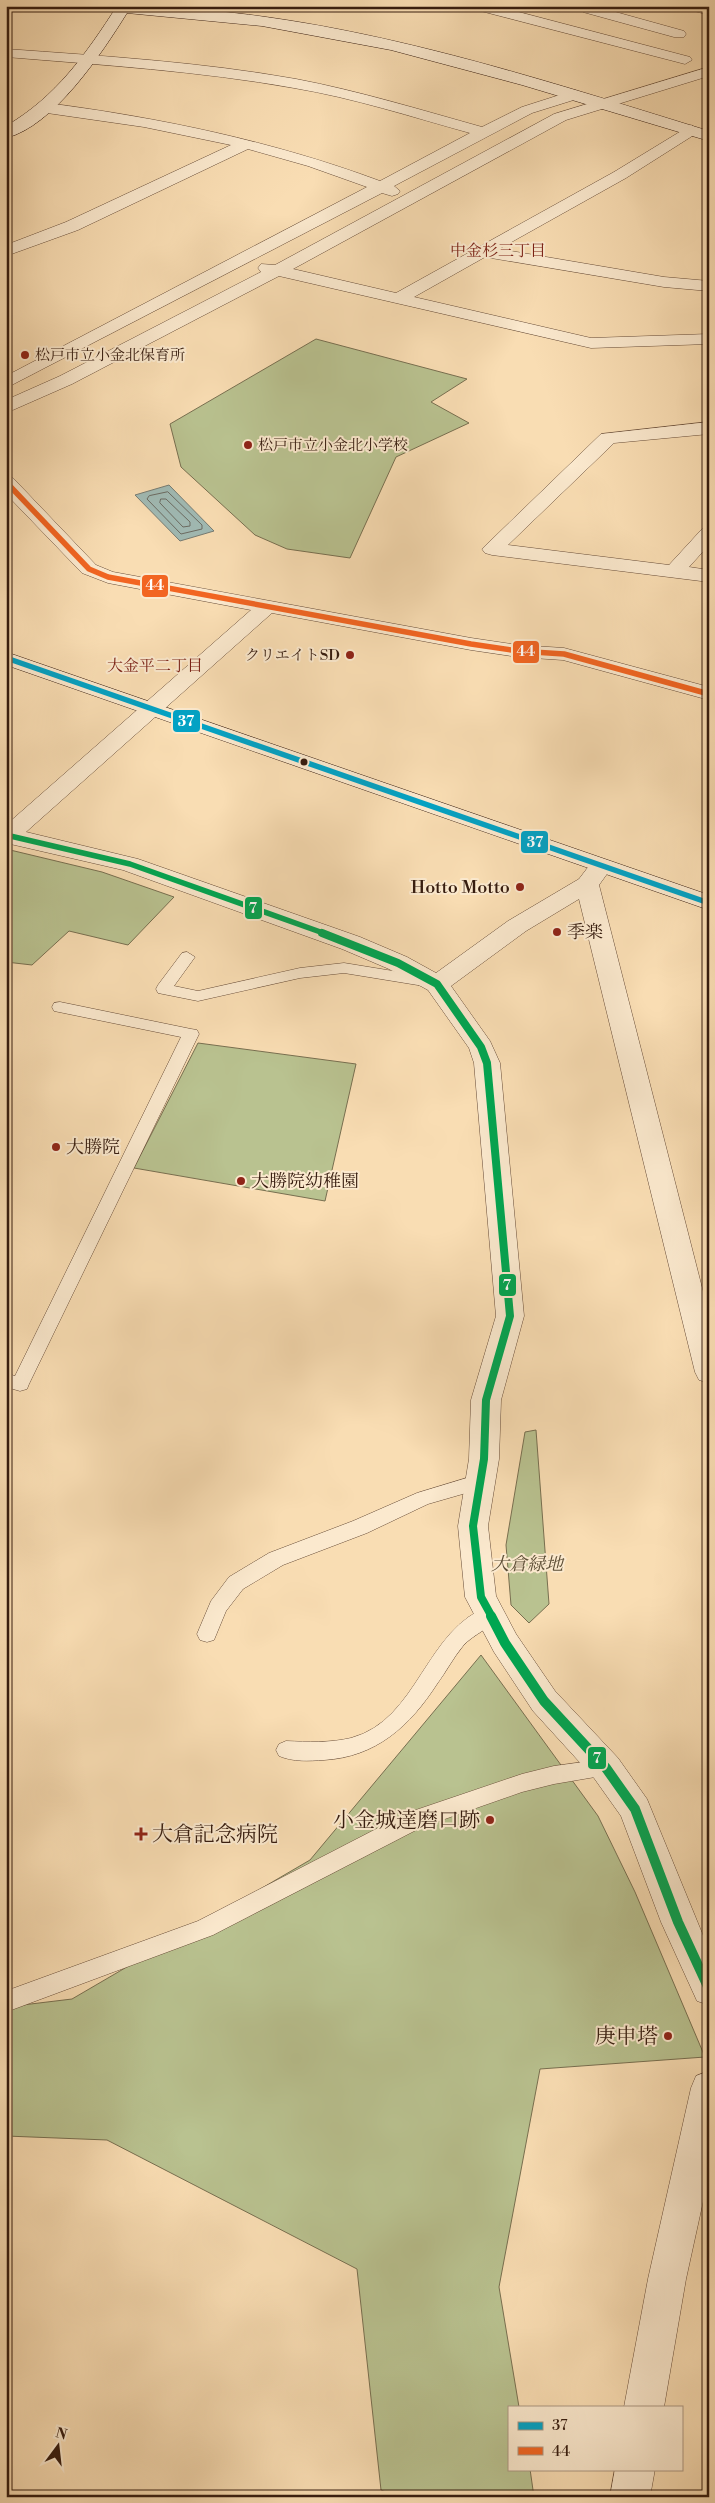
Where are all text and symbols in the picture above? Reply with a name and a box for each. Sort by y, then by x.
district label: 中金杉三丁目 [450,241,546,261]
place label: 松戸市立小金北保育所 [35,346,185,365]
marker: 松戸市立小金北保育所 [19,349,31,361]
place label: 松戸市立小金北小学校 [258,436,408,455]
marker: 松戸市立小金北小学校 [242,439,254,451]
line badge: 44 [141,574,169,598]
text: 44 [146,577,164,595]
line badge: 44 [512,640,540,664]
text: 44 [517,643,535,661]
place label: クリエイトSD [245,646,340,665]
marker: クリエイトSD [344,649,356,661]
district label: 大金平二丁目 [107,656,203,676]
line badge: 37 [172,709,201,733]
text: 37 [178,713,195,731]
unlabelled marker [299,757,309,767]
line badge: 37 [520,830,549,854]
text: 37 [527,834,544,852]
place label: Hotto Motto [411,876,510,899]
marker: Hotto Motto [514,881,526,893]
line badge: 7 [244,896,263,920]
text: 7 [249,900,258,918]
place label: 季楽 [567,921,603,944]
marker: 季楽 [551,926,563,938]
place label: 大勝院 [66,1136,120,1159]
marker: 大勝院 [50,1141,62,1153]
place label: 大勝院幼稚園 [251,1170,359,1193]
marker: 大勝院幼稚園 [235,1175,247,1187]
line badge: 7 [498,1273,517,1297]
text: 7 [503,1277,512,1295]
park label: 大倉緑地 [491,1553,565,1576]
line badge: 7 [587,1746,607,1770]
text: 7 [593,1750,602,1768]
place label: 小金城達磨口跡 [333,1808,480,1834]
marker: 小金城達磨口跡 [484,1814,496,1826]
place label: 大倉記念病院 [152,1822,278,1848]
marker: 大倉記念病院 [134,1827,148,1841]
place label: 庚申塔 [595,2024,658,2050]
marker: 庚申塔 [662,2030,674,2042]
legend [508,2406,682,2470]
text: 37 [552,2416,568,2435]
north arrow [32,2420,82,2470]
text: N [53,2424,69,2445]
text: 44 [552,2442,570,2461]

